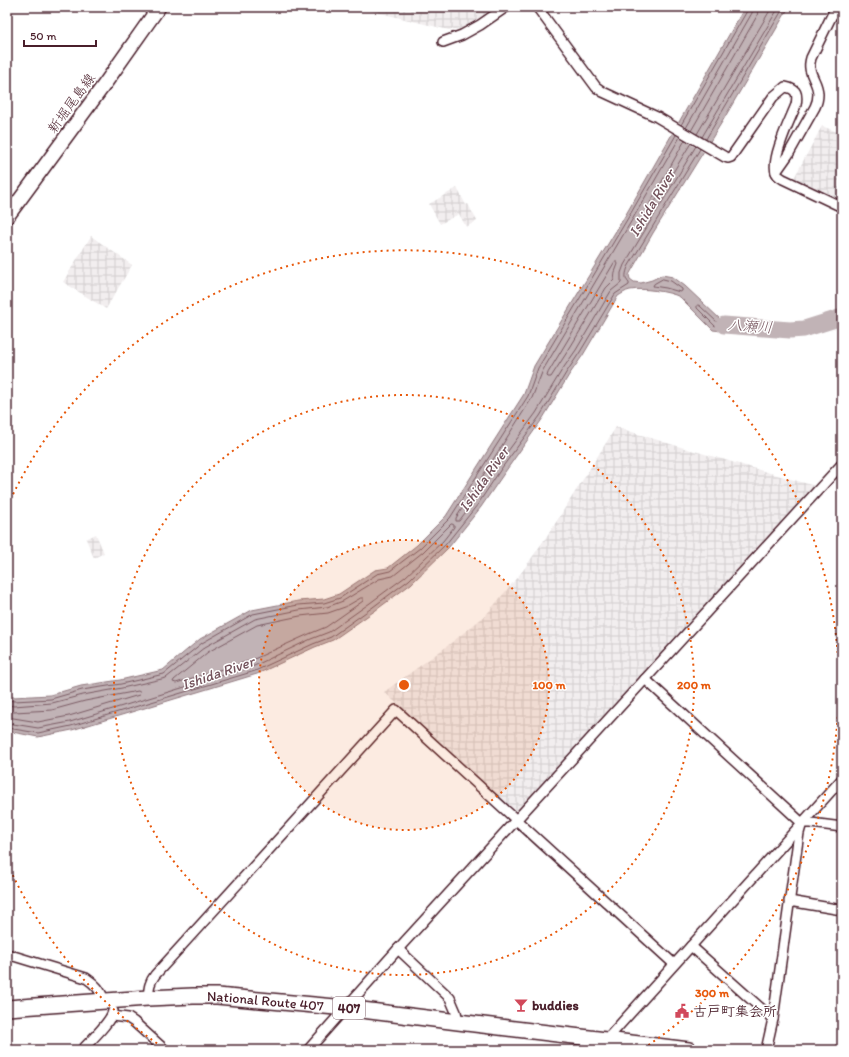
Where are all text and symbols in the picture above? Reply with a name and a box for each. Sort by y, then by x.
scale bar [24,22,96,48]
text: 50 m [30,29,56,43]
street label: 新堀尾島線 [44,70,99,137]
water label: Ishida River [625,164,680,240]
water label: 八瀬川 [727,315,773,337]
water label: Ishida River [455,441,514,515]
water label: Ishida River [179,651,259,694]
centre of rings [397,678,411,692]
text: 100 m [532,678,566,692]
text: 200 m [677,678,712,692]
text: 300 m [695,986,730,1000]
street label: National Route 407 [207,988,324,1015]
road number: 407 [333,997,365,1019]
bar icon: buddies [513,997,529,1013]
place label: buddies [532,997,579,1014]
public building icon: 古戸町集会所 [674,1003,690,1019]
place label: 古戸町集会所 [693,1003,777,1020]

